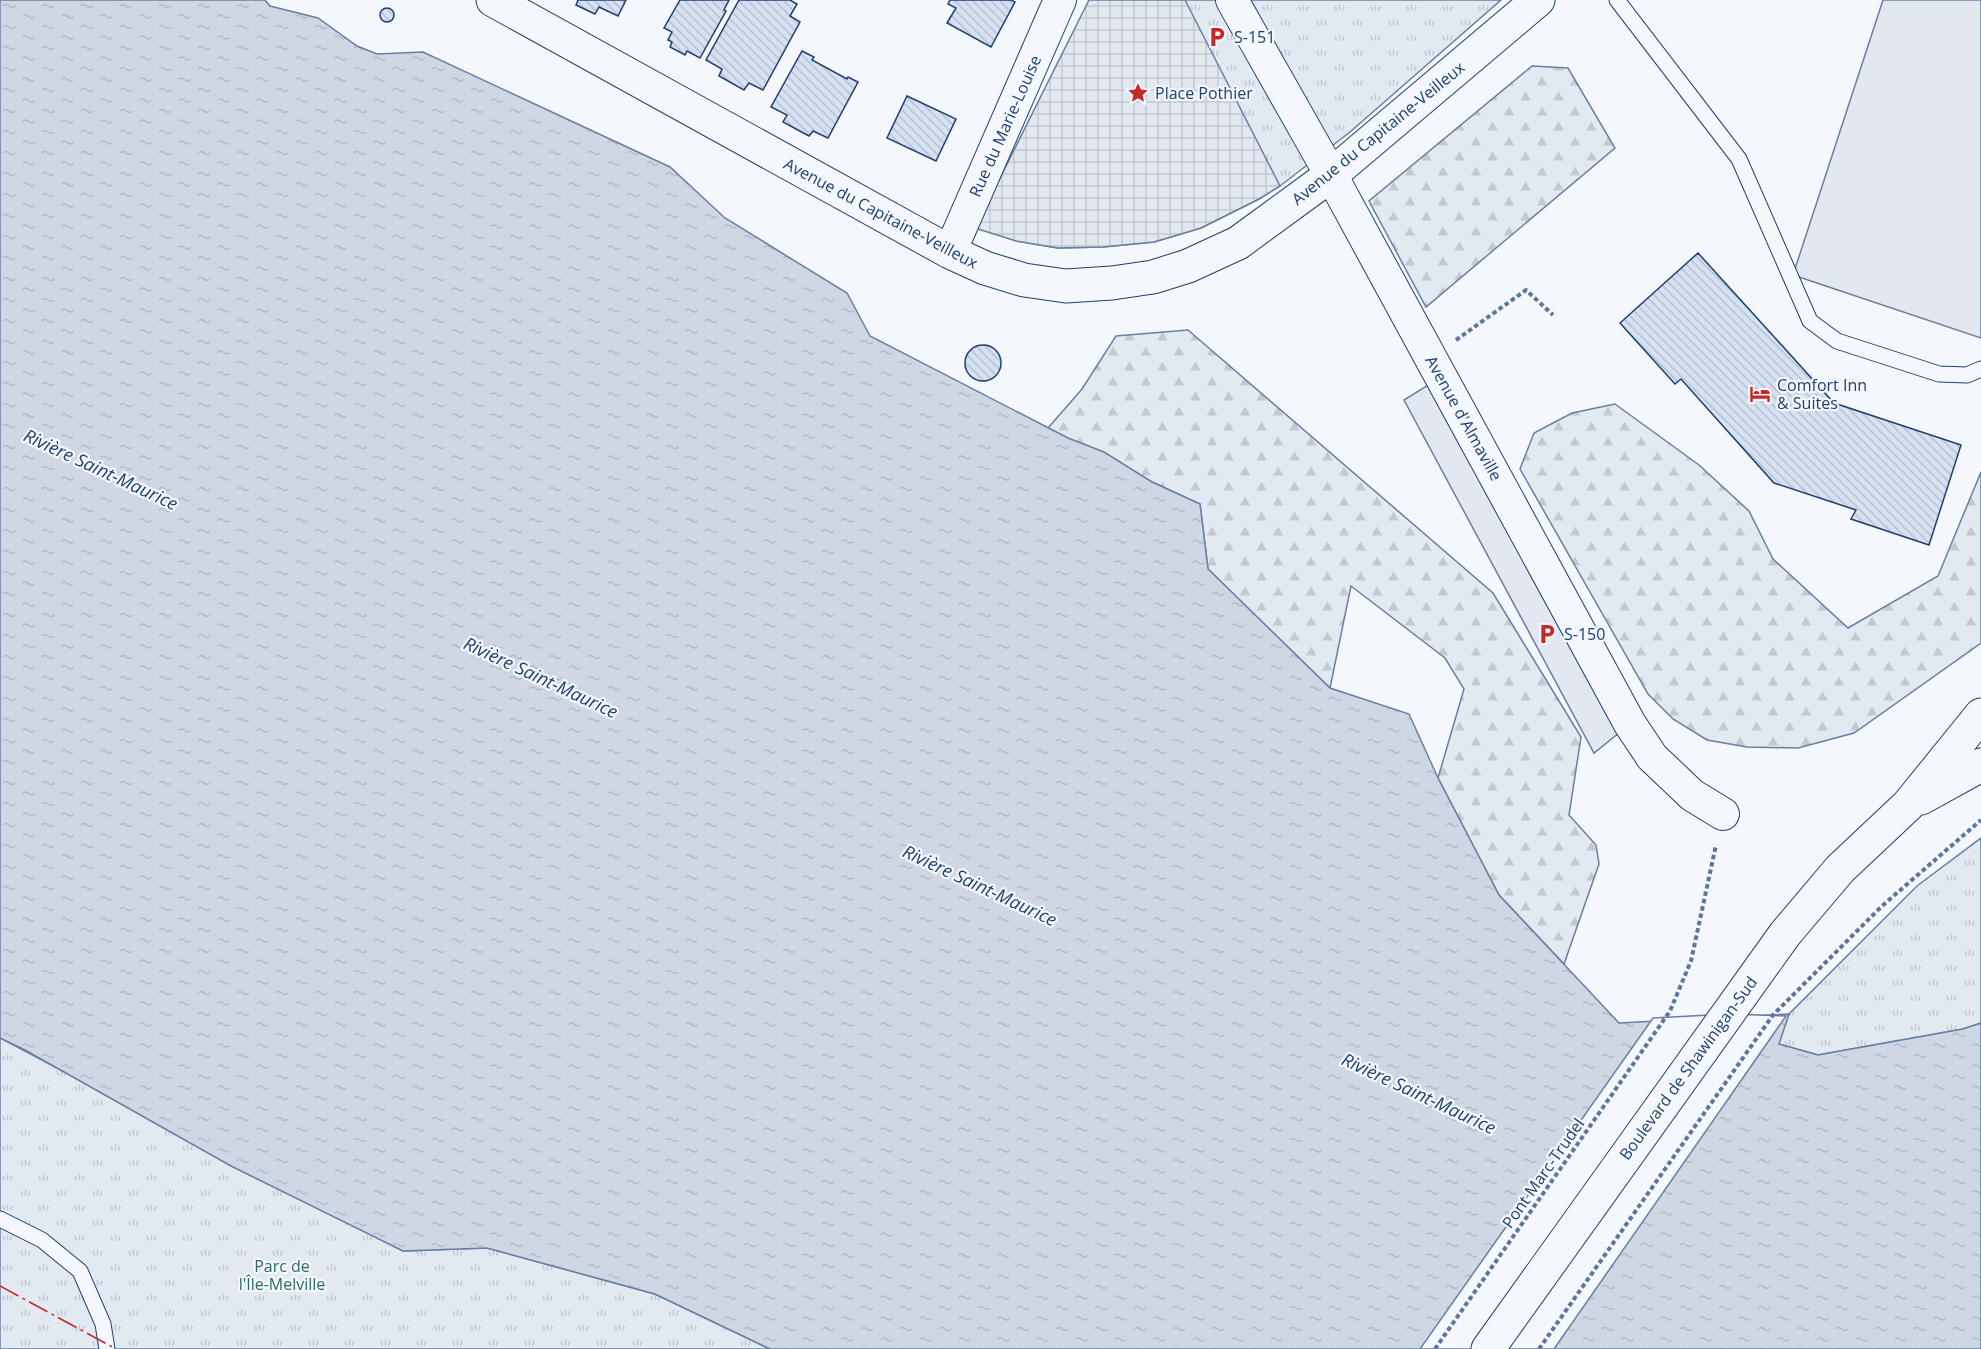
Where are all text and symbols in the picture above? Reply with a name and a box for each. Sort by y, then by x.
parking icon: S-151 [1205,25,1229,49]
place label: S-151 [1234,26,1275,48]
street label: Rue du Marie-Louise [964,52,1046,200]
street label: Avenue du Capitaine-Veilleux [1287,56,1470,210]
place icon: Place Pothier [1126,81,1150,105]
place label: Place Pothier [1155,82,1253,104]
street label: Avenue du Capitaine-Veilleux [780,152,982,274]
street label: Avenue d'Almaville [1420,351,1508,485]
place label: Comfort Inn & Suites [1777,374,1867,414]
hotel icon: Comfort Inn & Suites [1748,382,1772,406]
water label: Rivière Saint-Maurice [20,423,182,515]
parking icon: S-150 [1535,622,1559,646]
place label: S-150 [1564,623,1605,645]
water label: Rivière Saint-Maurice [460,631,622,723]
water label: Rivière Saint-Maurice [899,839,1061,931]
street label: Boulevard de Shawinigan-Sud [1614,972,1762,1164]
water label: Rivière Saint-Maurice [1338,1047,1500,1139]
street label: Pont Marc-Trudel [1497,1114,1589,1232]
park label: Parc de l'Île-Melville [239,1255,325,1295]

